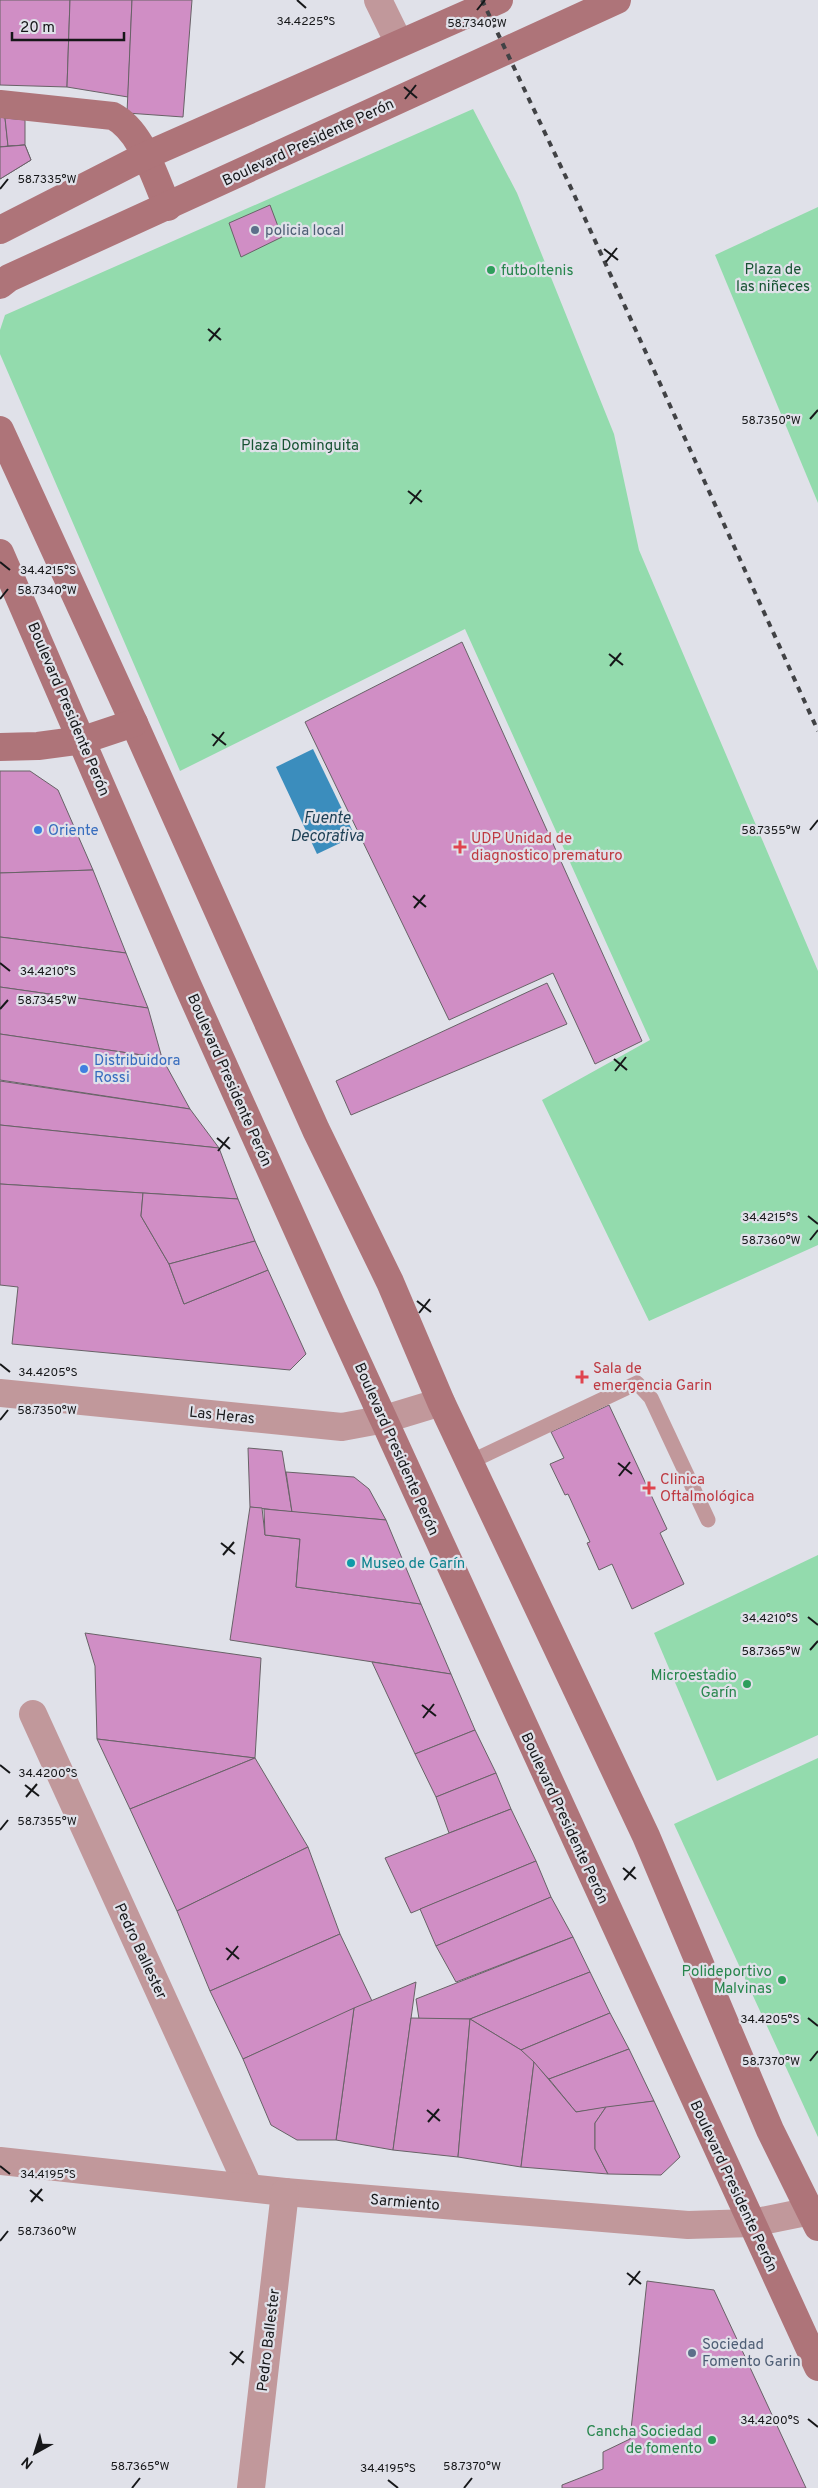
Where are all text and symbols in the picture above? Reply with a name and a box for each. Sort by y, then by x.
scale bar [12,10,125,42]
text: 34.4225°S [276,14,336,30]
text: 58.7340°W [447,16,507,32]
text: 20 m [20,19,55,38]
street label: Boulevard Presidente Perón [220,95,397,191]
text: 58.7335°W [17,172,77,188]
place label: policia local [265,222,344,241]
marker: policia local [249,224,261,236]
park label: Plaza de las niñeces [736,261,810,297]
place label: futboltenis [501,262,573,281]
marker: futboltenis [485,264,497,276]
text: 58.7350°W [741,413,801,429]
park label: Plaza Dominguita [241,437,359,456]
text: 34.4215°S [20,563,76,579]
text: 58.7340°W [17,583,77,599]
street label: Boulevard Presidente Perón [22,620,113,799]
water label: Fuente Decorativa [290,809,365,847]
place label: Oriente [48,822,99,841]
text: 58.7355°W [741,823,801,839]
marker: Oriente [32,824,44,836]
place label: UDP Unidad de diagnostico prematuro [471,830,623,866]
marker: UDP Unidad de diagnostico prematuro [453,840,467,854]
text: 34.4210°S [20,964,76,980]
street label: Boulevard Presidente Perón [182,991,275,1170]
text: 58.7345°W [17,993,77,1009]
place label: Distribuidora Rossi [94,1052,180,1088]
marker: Distribuidora Rossi [78,1063,90,1075]
text: 34.4215°S [742,1210,798,1226]
text: 58.7360°W [741,1233,801,1249]
street label: Boulevard Presidente Perón [349,1360,442,1539]
place label: Sala de emergencia Garin [593,1360,712,1396]
text: 34.4205°S [18,1365,78,1381]
marker: Sala de emergencia Garin [575,1370,589,1384]
text: 58.7350°W [17,1403,77,1419]
street label: Las Heras [188,1404,256,1429]
place label: Clinica Oftalmológica [660,1471,755,1507]
marker: Clinica Oftalmológica [642,1481,656,1495]
place label: Museo de Garín [361,1555,465,1574]
marker: Museo de Garín [345,1557,357,1569]
text: 34.4210°S [742,1611,798,1627]
text: 58.7365°W [741,1644,801,1660]
place label: Microestadio Garín [650,1667,737,1703]
marker: Microestadio Garín [741,1678,753,1690]
street label: Boulevard Presidente Perón [516,1730,612,1907]
text: 34.4200°S [18,1766,78,1782]
text: 58.7355°W [17,1814,77,1830]
street label: Pedro Ballester [109,1901,170,2003]
place label: Polideportivo Malvinas [682,1963,772,1999]
marker: Polideportivo Malvinas [776,1974,788,1986]
text: 34.4205°S [740,2012,800,2028]
text: 58.7370°W [742,2054,800,2070]
street label: Boulevard Presidente Perón [685,2098,781,2275]
text: 34.4195°S [20,2167,76,2183]
street label: Sarmiento [369,2191,440,2216]
text: 58.7360°W [17,2224,77,2240]
street label: Pedro Ballester [254,2287,285,2393]
place label: Sociedad Fomento Garin [702,2336,801,2372]
marker: Sociedad Fomento Garin [686,2347,698,2359]
text: 34.4200°S [740,2413,800,2429]
place label: Cancha Sociedad de fomento [586,2423,702,2459]
north arrow [10,2428,60,2478]
marker: Cancha Sociedad de fomento [706,2434,718,2446]
text: N [19,2452,37,2472]
text: 58.7365°W [110,2459,170,2475]
text: 58.7370°W [443,2459,501,2475]
text: 34.4195°S [360,2461,416,2477]

